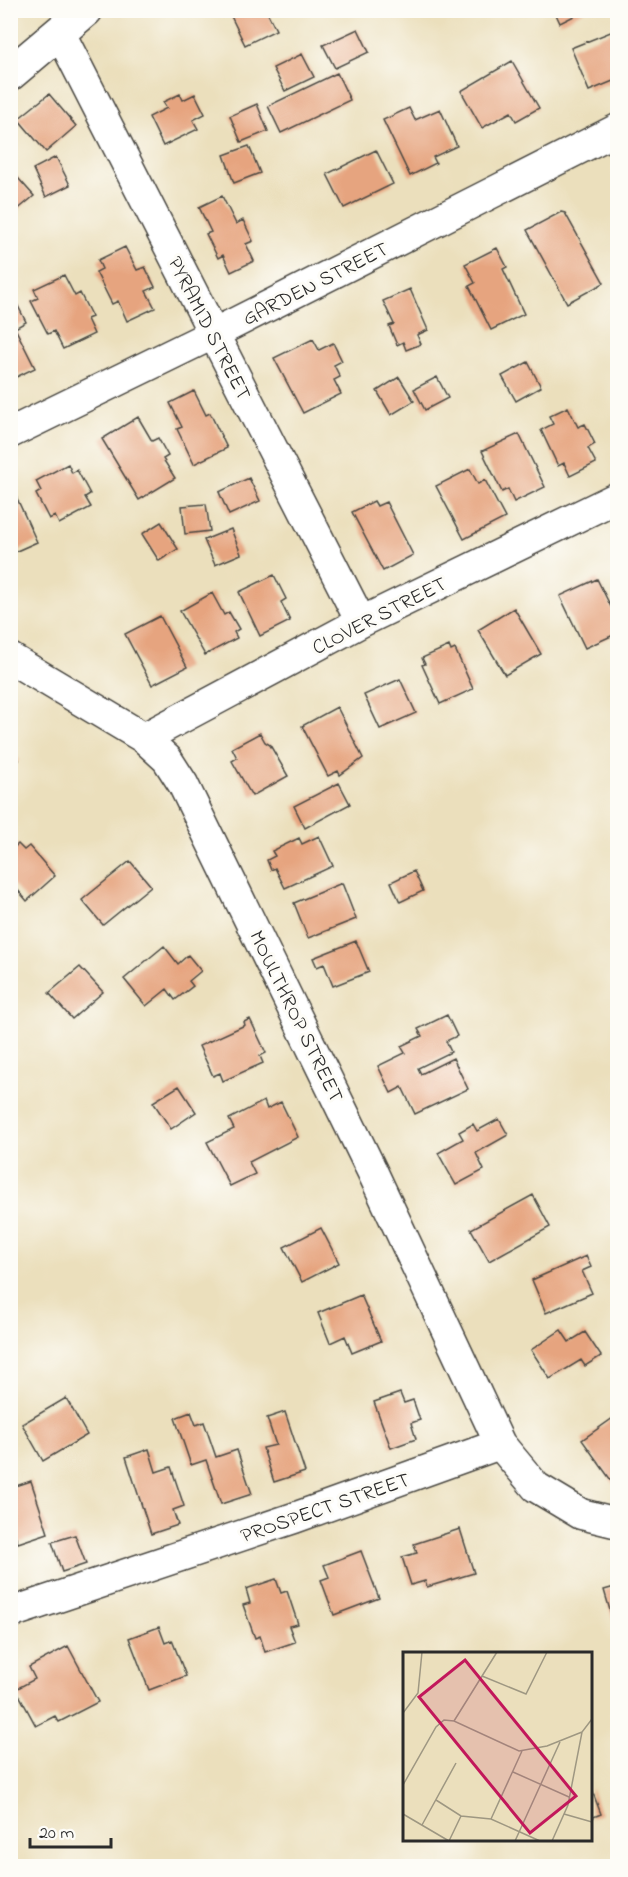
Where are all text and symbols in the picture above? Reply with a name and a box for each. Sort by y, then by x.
street label: GARDEN STREET [238,235,394,334]
street label: PYRAMID STREET [159,252,257,406]
street label: CLOVER STREET [308,570,452,664]
street label: MOULTHROP STREET [240,926,350,1108]
street label: PROSPECT STREET [237,1466,414,1552]
inset map [403,1652,592,1841]
scale bar [30,1811,111,1849]
text: 20 m [39,1821,74,1847]

